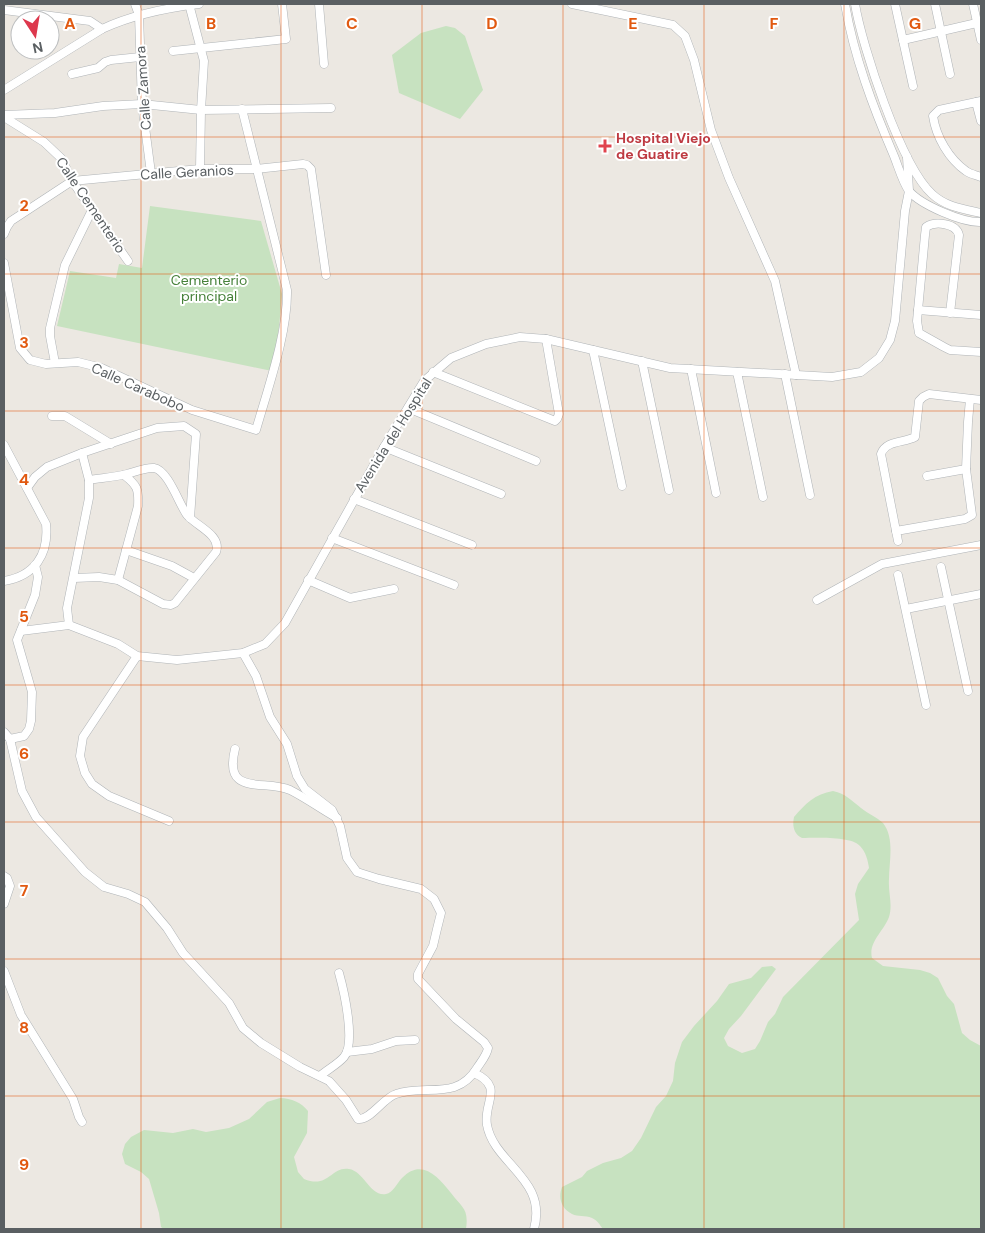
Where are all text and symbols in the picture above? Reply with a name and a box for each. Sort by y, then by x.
north arrow [10,10,60,60]
text: A [64,13,76,34]
text: B [206,13,216,34]
text: C [346,13,358,34]
text: D [486,13,498,34]
text: E [628,13,638,34]
text: F [770,13,779,34]
text: G [909,13,921,34]
text: N [31,38,45,58]
street label: Calle Zamora [131,45,155,131]
place label: Hospital Viejo de Guatire [616,129,711,163]
marker: Hospital Viejo de Guatire [598,139,612,153]
street label: Calle Cementerio [52,153,130,257]
street label: Calle Geranios [140,161,234,183]
text: 2 [19,195,29,216]
park label: Cementerio principal [171,271,247,305]
text: 3 [19,332,29,353]
street label: Calle Carabobo [89,358,187,416]
street label: Avenida del Hospital [350,374,436,496]
text: 4 [19,469,29,490]
text: 5 [19,606,29,627]
text: 6 [19,743,29,764]
text: 7 [20,880,29,901]
text: 8 [19,1017,29,1038]
text: 9 [19,1154,29,1175]

